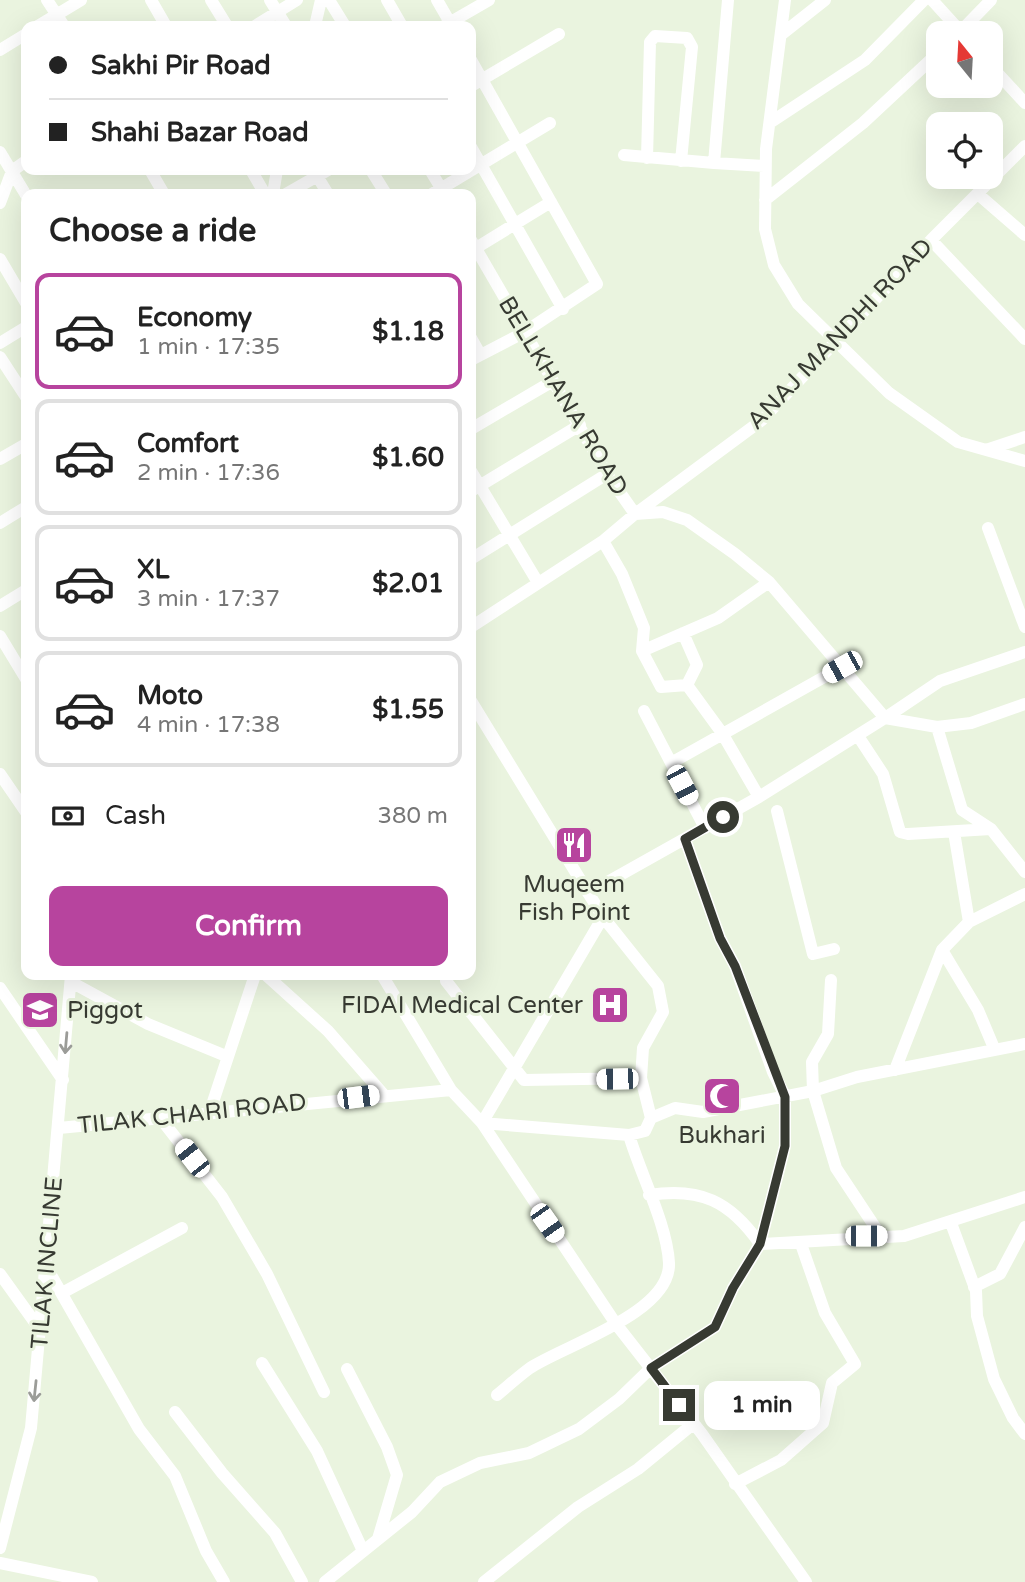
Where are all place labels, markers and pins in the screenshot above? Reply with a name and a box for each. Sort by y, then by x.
restaurant icon: Muqeem Fish Point [553,824,595,866]
place label: Muqeem Fish Point [518,870,630,927]
hospital icon: FIDAI Medical Center [589,984,631,1026]
school or university icon: Piggot [19,989,61,1031]
place label: FIDAI Medical Center [341,991,584,1020]
place label: Piggot [67,996,143,1025]
mosque icon: Bukhari [701,1075,743,1117]
place label: Bukhari [678,1121,766,1150]

